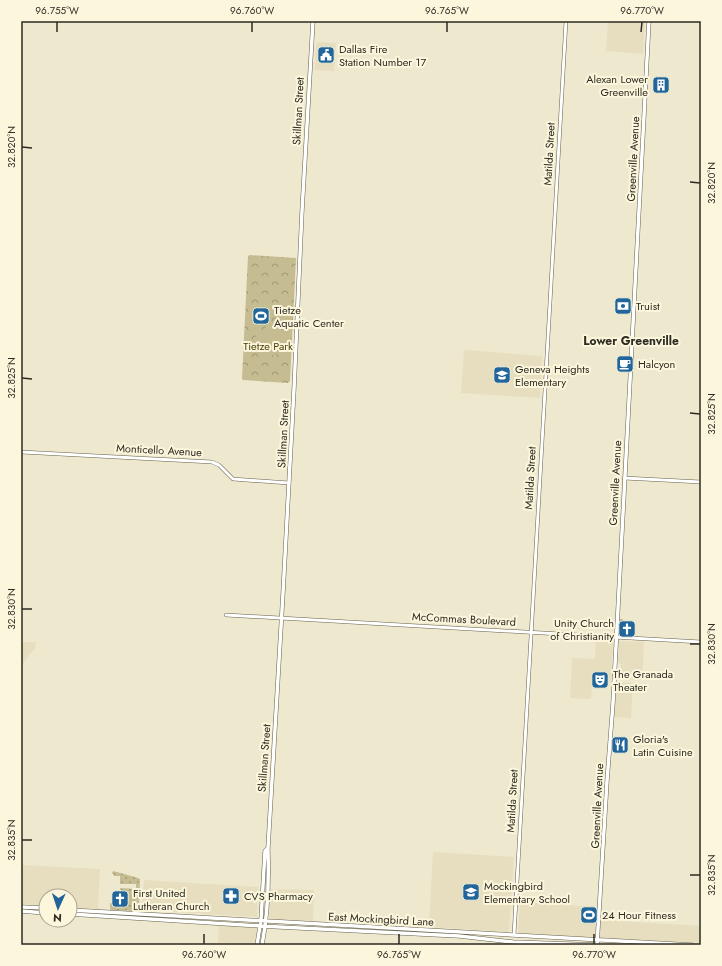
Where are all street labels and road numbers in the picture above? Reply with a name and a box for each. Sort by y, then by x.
street label: Skillman Street [288,76,308,145]
street label: Greenville Avenue [623,116,643,202]
street label: Matilda Street [539,122,559,186]
street label: Skillman Street [273,399,293,468]
street label: Monticello Avenue [116,440,203,460]
street label: Greenville Avenue [605,440,625,526]
street label: Matilda Street [520,446,540,510]
street label: McCommas Boulevard [412,608,516,630]
street label: Skillman Street [254,723,274,792]
street label: Greenville Avenue [587,763,607,849]
street label: Matilda Street [502,769,522,833]
street label: East Mockingbird Lane [328,908,435,930]

